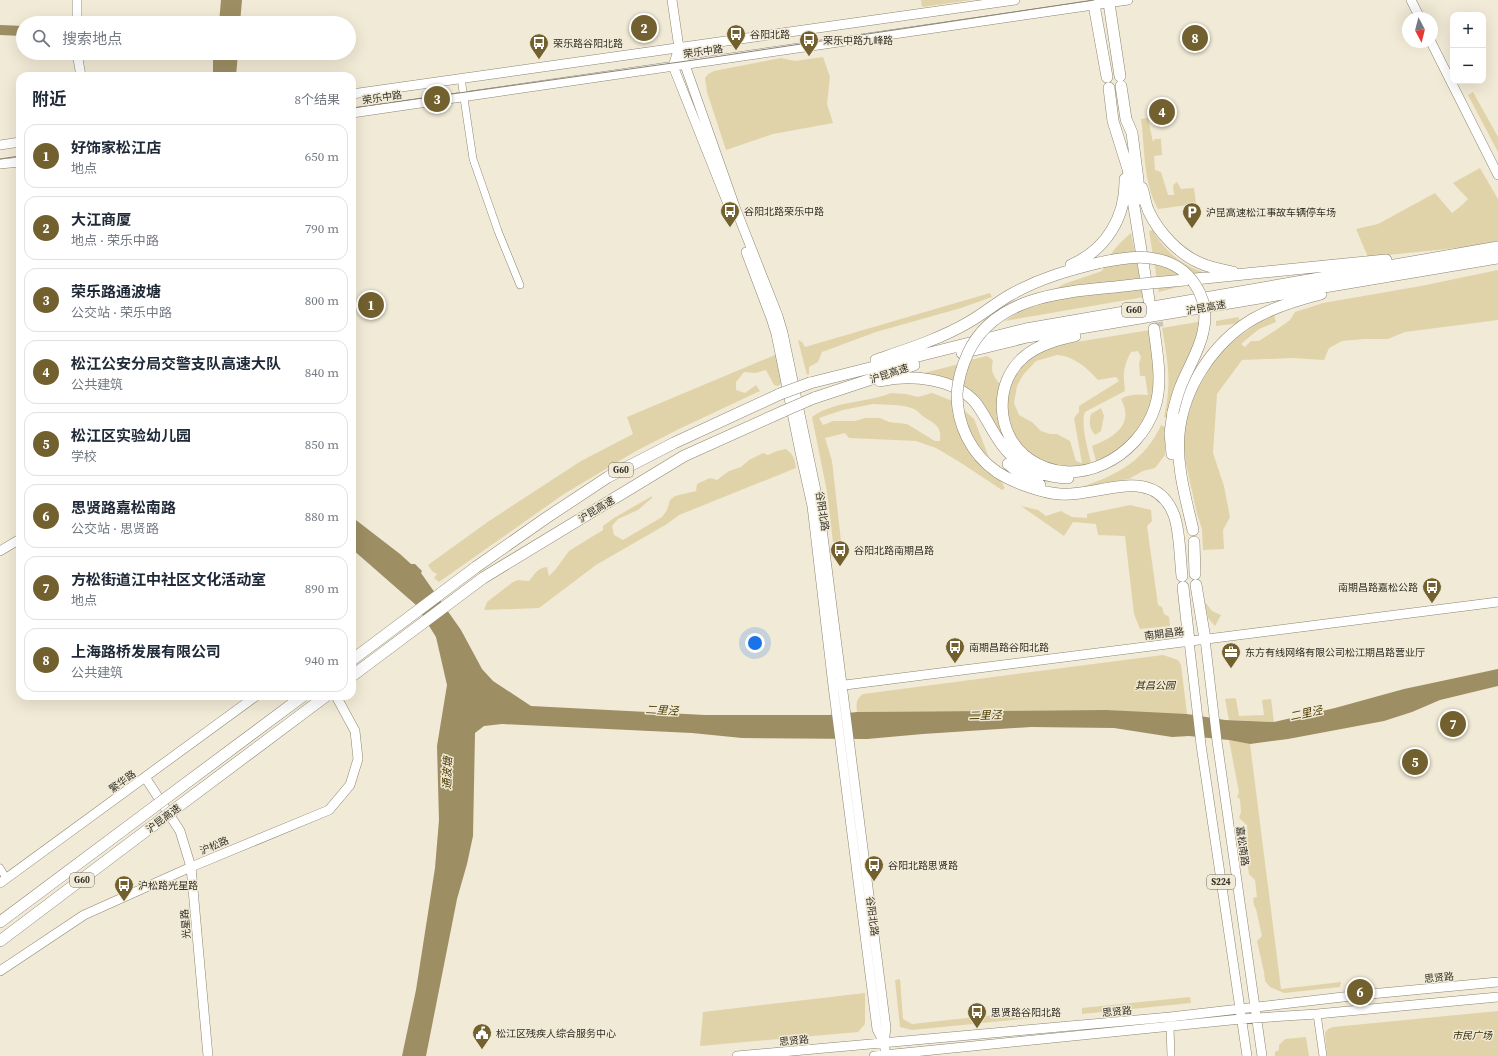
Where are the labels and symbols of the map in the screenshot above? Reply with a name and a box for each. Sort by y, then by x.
north arrow [1402,12,1438,48]
pin: 2 [631,13,657,43]
bus stop icon: 谷阳北路 [725,23,747,51]
pin: 8 [1182,23,1208,53]
place label: 谷阳北路 [750,28,790,41]
bus stop icon: 荣乐中路九峰路 [798,29,820,57]
bus stop icon: 荣乐路谷阳北路 [528,32,550,60]
place label: 荣乐中路九峰路 [823,34,893,47]
place label: 荣乐路谷阳北路 [553,37,623,50]
street label: 荣乐中路 [682,42,724,61]
pin: 3 [424,84,450,114]
street label: 荣乐中路 [361,88,403,107]
pin: 4 [1149,97,1175,127]
bus stop icon: 谷阳北路荣乐中路 [719,200,741,228]
parking icon: 沪昆高速松江事故车辆停车场 [1181,201,1203,229]
place label: 谷阳北路荣乐中路 [744,205,824,218]
place label: 沪昆高速松江事故车辆停车场 [1206,206,1336,219]
pin: 1 [358,290,384,320]
street label: 沪昆高速 [1185,298,1227,317]
road number: G60 [1122,303,1146,317]
street label: 沪昆高速 [868,361,910,386]
road number: G60 [609,463,633,477]
street label: 谷阳北路 [813,490,832,532]
street label: 沪昆高速 [576,494,617,525]
bus stop icon: 谷阳北路南期昌路 [829,539,851,567]
place label: 谷阳北路南期昌路 [854,544,934,557]
bus stop icon: 南期昌路嘉松公路 [1421,576,1443,604]
place label: 南期昌路嘉松公路 [1338,581,1418,594]
street label: 南期昌路 [1143,625,1185,642]
your location [745,633,765,653]
bus stop icon: 南期昌路谷阳北路 [944,636,966,664]
place label: 南期昌路谷阳北路 [969,641,1049,654]
office icon: 东方有线网络有限公司松江期昌路营业厅 [1220,641,1242,669]
place label: 东方有线网络有限公司松江期昌路营业厅 [1245,646,1425,659]
park label: 其昌公园 [1135,679,1177,692]
water label: 二里泾 [645,702,680,719]
water label: 二里泾 [1288,703,1325,724]
water label: 二里泾 [968,707,1003,724]
pin: 7 [1440,709,1466,739]
pin: 5 [1402,747,1428,777]
water label: 通波塘 [439,754,456,790]
street label: 繁华路 [106,767,138,795]
street label: 沪昆高速 [143,801,183,836]
street label: 嘉松南路 [1233,825,1252,867]
street label: 沪松路 [198,834,231,857]
bus stop icon: 谷阳北路思贤路 [863,854,885,882]
place label: 谷阳北路思贤路 [888,859,958,872]
road number: G60 [70,873,94,887]
bus stop icon: 沪松路光星路 [113,874,135,902]
road number: S224 [1207,875,1235,889]
place label: 沪松路光星路 [138,879,198,892]
street label: 谷阳北路 [864,895,881,937]
street label: 光星路 [178,908,193,939]
street label: 思贤路 [1424,970,1455,985]
pin: 6 [1347,977,1373,1007]
bus stop icon: 思贤路谷阳北路 [966,1001,988,1029]
street label: 思贤路 [1102,1004,1133,1019]
place label: 思贤路谷阳北路 [991,1006,1061,1019]
public building icon: 松江区残疾人综合服务中心 [471,1022,493,1050]
place label: 松江区残疾人综合服务中心 [496,1027,616,1040]
park label: 市民广场 [1452,1029,1493,1042]
street label: 思贤路 [779,1033,810,1048]

